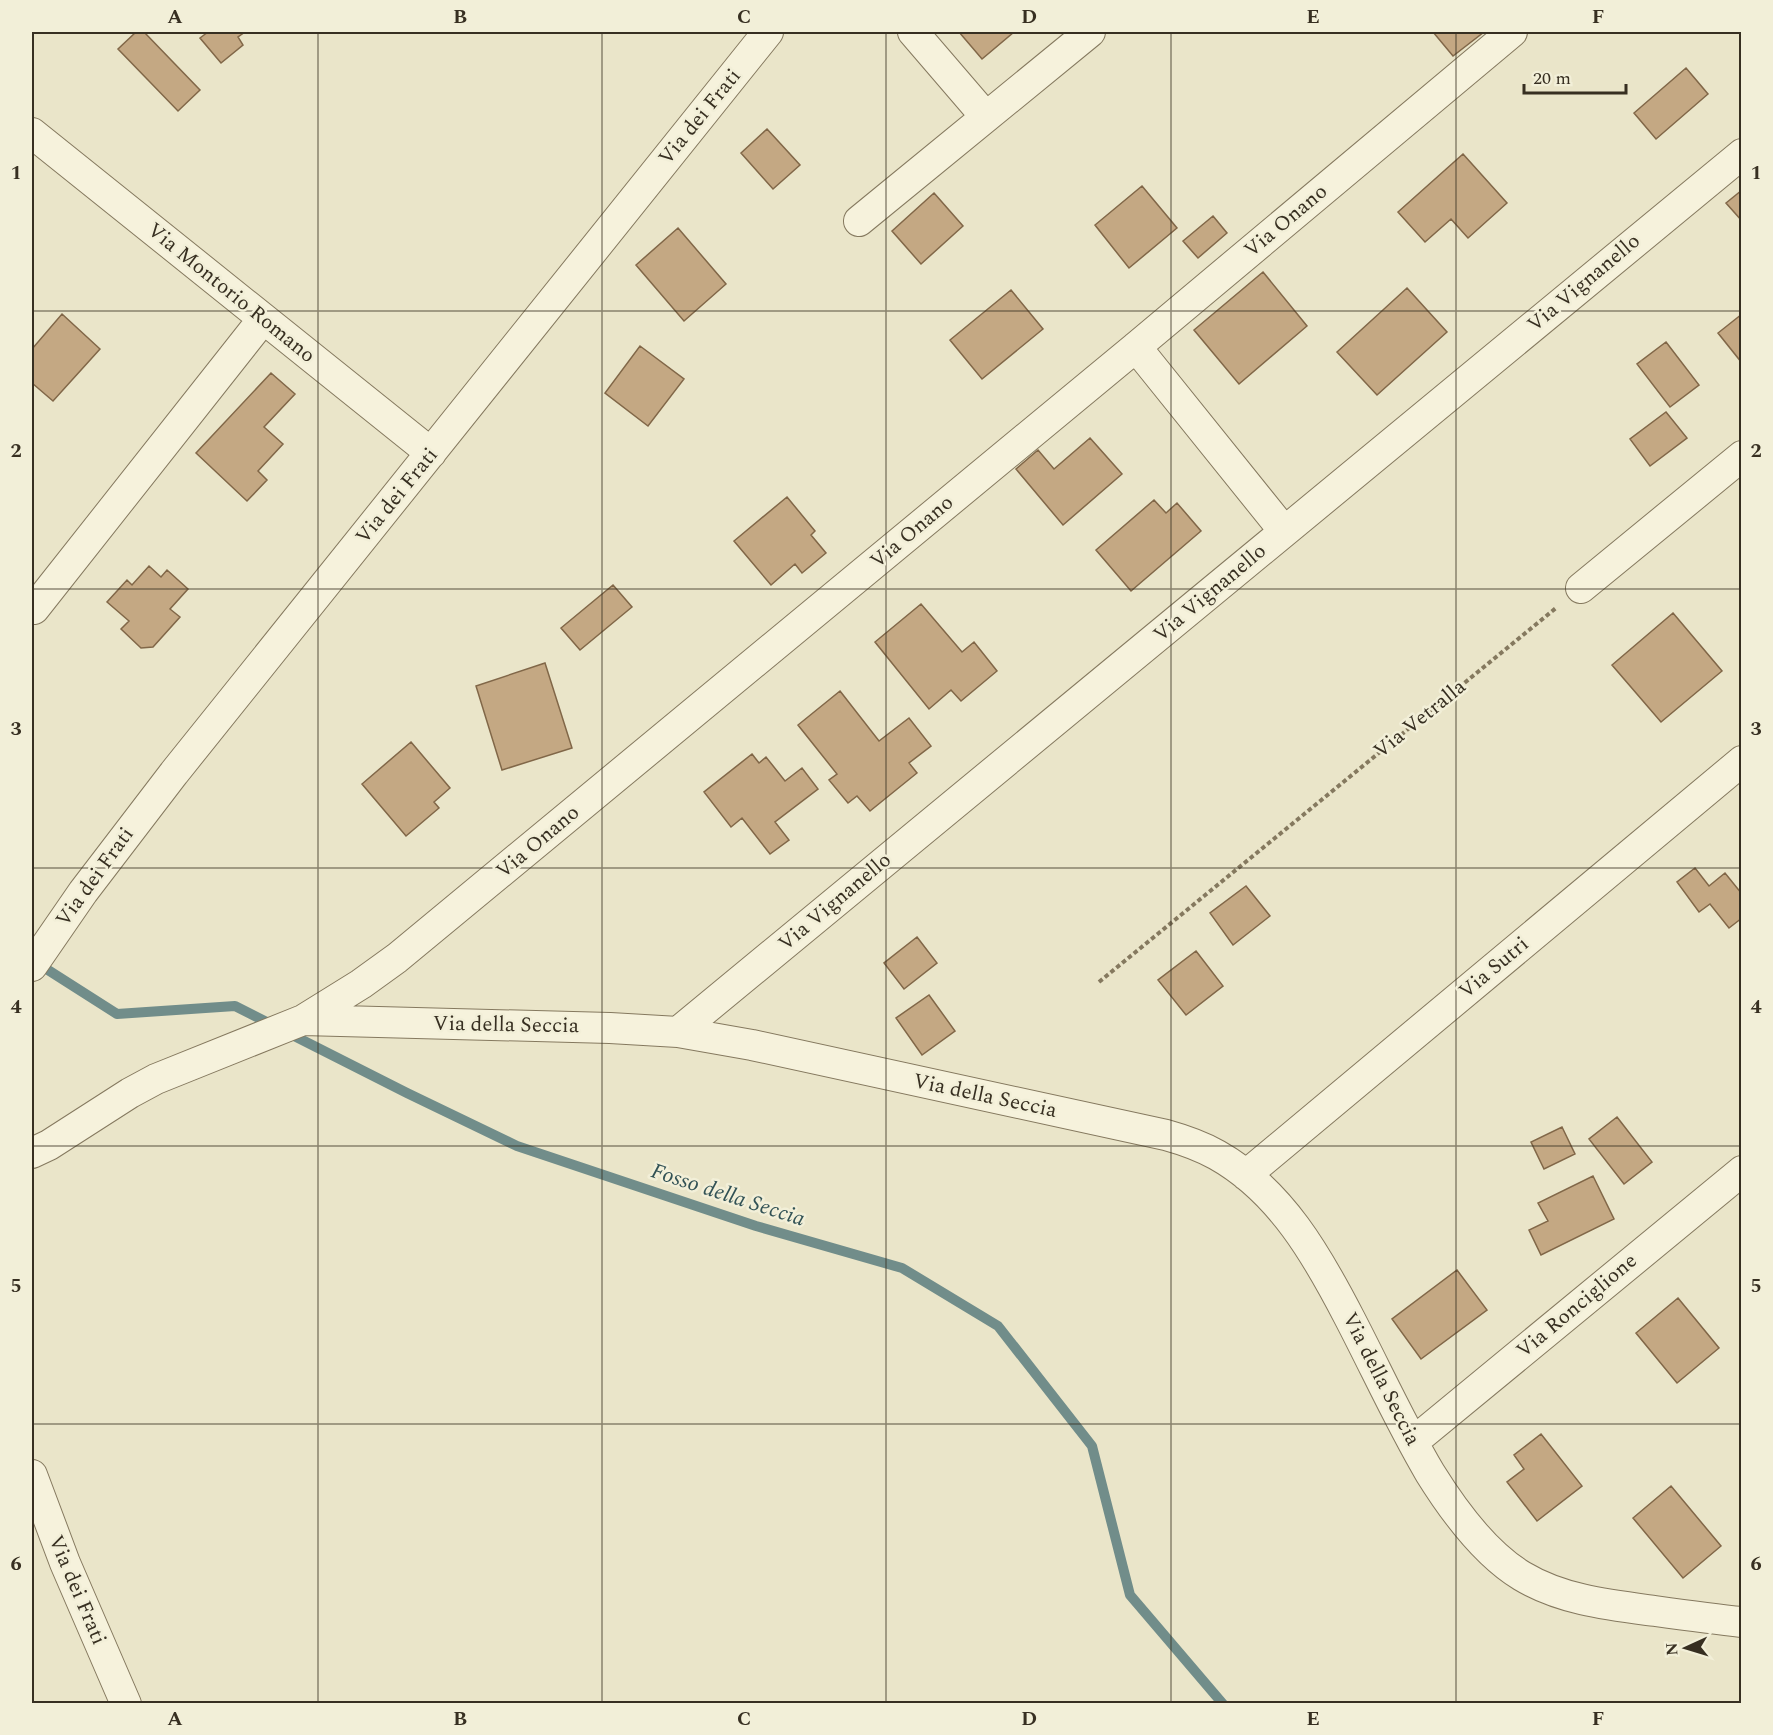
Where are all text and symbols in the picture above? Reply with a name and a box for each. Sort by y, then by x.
text: A [167,2,183,32]
text: B [453,2,467,32]
text: C [737,2,751,32]
text: D [1021,2,1037,32]
text: E [1306,2,1320,32]
text: F [1592,2,1604,32]
scale bar [1524,57,1626,95]
street label: Via dei Frati [651,62,749,172]
text: 20 m [1533,65,1571,92]
text: 1 [10,158,22,188]
text: 1 [1750,158,1762,188]
street label: Via Onano [1237,176,1335,266]
street label: Via Montorio Romano [140,215,322,371]
street label: Via Vignanello [1520,226,1648,340]
text: 2 [10,436,22,466]
text: 2 [1750,436,1762,466]
street label: Via dei Frati [348,441,446,551]
street label: Via Onano [863,487,961,577]
street label: Via Vignanello [1146,536,1274,650]
street label: Via Vetralla [1367,671,1474,766]
text: 3 [10,714,22,744]
text: 3 [1750,714,1762,744]
street label: Via Onano [489,797,587,887]
street label: Via dei Frati [48,820,142,934]
street label: Via Vignanello [771,845,899,959]
street label: Via Sutri [1452,929,1536,1007]
text: 4 [10,992,22,1022]
text: 4 [1750,992,1762,1022]
street label: Via della Seccia [433,1008,580,1042]
street label: Via della Seccia [910,1065,1060,1127]
water label: Fosso della Seccia [647,1155,809,1235]
street label: Via Ronciglione [1509,1246,1645,1366]
text: 5 [10,1271,22,1301]
text: 5 [1750,1271,1762,1301]
street label: Via della Seccia [1334,1307,1429,1452]
street label: Via dei Frati [40,1530,114,1650]
text: 6 [10,1549,22,1579]
text: 6 [1750,1549,1762,1579]
north arrow [1656,1618,1716,1678]
text: N [1660,1642,1684,1656]
text: A [167,1704,183,1734]
text: B [453,1704,467,1734]
text: C [737,1704,751,1734]
text: D [1021,1704,1037,1734]
text: E [1306,1704,1320,1734]
text: F [1592,1704,1604,1734]

